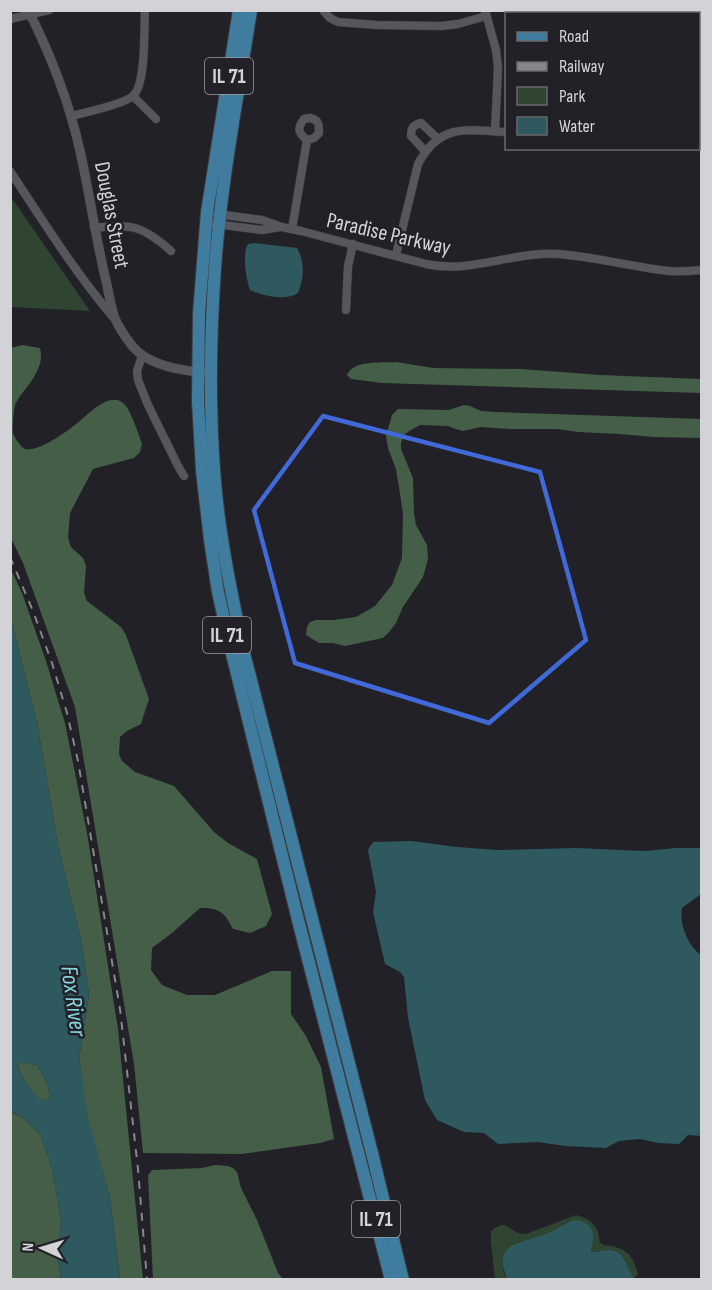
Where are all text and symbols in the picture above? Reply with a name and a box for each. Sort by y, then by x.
legend [505,12,700,150]
text: Road [559,26,589,47]
text: Railway [559,56,604,77]
road number: IL 71 [205,58,253,94]
text: Park [559,86,585,107]
text: Water [559,116,595,137]
street label: Douglas Street [88,160,135,271]
street label: Paradise Parkway [324,207,454,262]
road number: IL 71 [203,617,251,653]
water label: Fox River [54,964,93,1039]
road number: IL 71 [352,1201,400,1237]
north arrow [12,1218,72,1278]
text: N [19,1242,38,1252]

